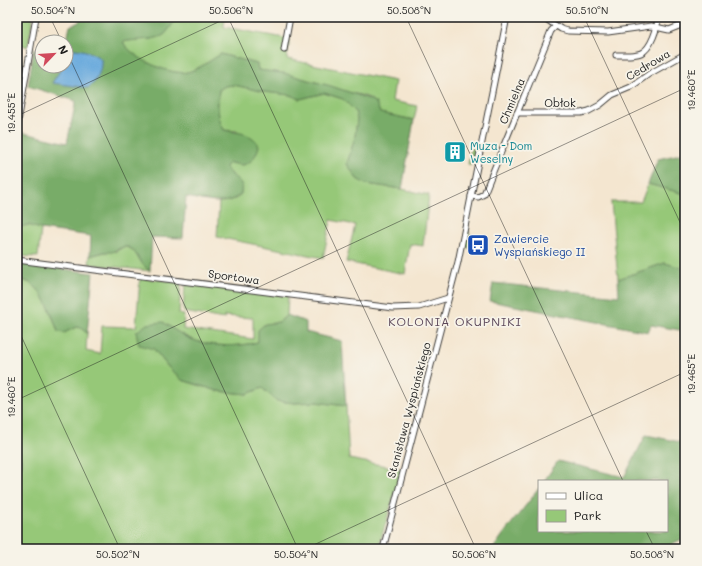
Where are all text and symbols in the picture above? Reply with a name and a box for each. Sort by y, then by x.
text: 50.504°N [31,3,75,17]
text: 50.506°N [209,3,253,17]
text: 50.508°N [387,3,431,17]
text: 50.510°N [566,3,608,17]
north arrow [34,34,74,74]
text: N [55,43,72,57]
street label: Cedrowa [623,45,673,84]
text: 19.460°E [684,69,698,111]
street label: Chmielna [495,75,528,126]
text: 19.455°E [4,93,18,133]
street label: Obłok [544,95,576,110]
place label: Muza - Dom Weselny [470,138,532,166]
building icon: Muza - Dom Weselny [442,139,468,165]
place label: Zawiercie Wyspiańskiego II [494,231,585,259]
bus stop icon: Zawiercie Wyspiańskiego II [465,232,491,258]
street label: Sportowa [207,265,261,288]
district label: KOLONIA OKUPNIKI [388,313,522,329]
street label: Stanisława Wyspiańskiego [383,340,434,479]
text: 19.465°E [684,353,698,394]
text: 19.460°E [4,376,18,418]
legend [538,480,668,532]
text: Ulica [574,487,603,503]
text: Park [574,507,601,523]
text: 50.502°N [96,547,140,561]
text: 50.504°N [274,547,318,561]
text: 50.506°N [452,547,496,561]
text: 50.508°N [630,547,674,561]

